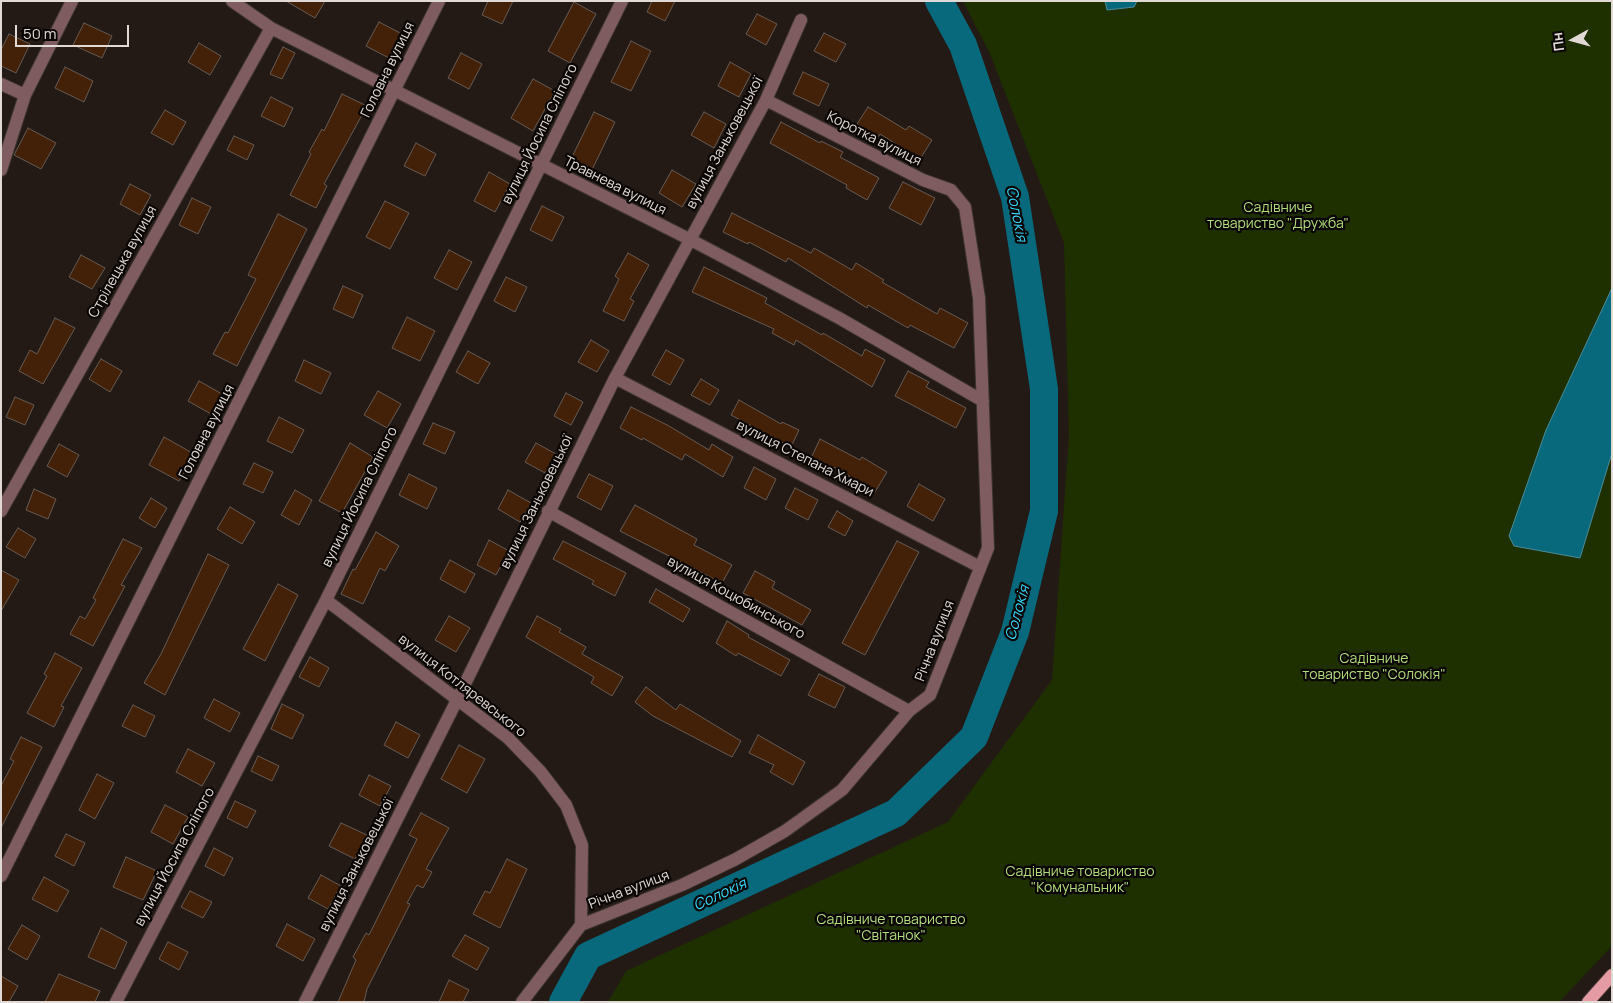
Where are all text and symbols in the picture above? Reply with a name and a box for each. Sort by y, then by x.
scale bar [18,15,131,47]
north arrow [1548,15,1598,65]
street label: Головна вулиця [358,19,418,121]
text: 50 m [23,23,57,44]
text: Пн [1547,31,1568,52]
street label: вулиця Йосипа Сліпого [499,61,581,207]
street label: вулиця Заньковецької [683,74,767,212]
street label: Коротка вулиця [824,108,924,170]
street label: Травнева вулиця [561,153,669,219]
water label: Солокія [1002,185,1030,243]
park label: Садівниче товариство "Дружба" [1207,200,1349,232]
street label: Стрілецька вулиця [85,203,161,321]
street label: Головна вулиця [176,382,238,482]
street label: вулиця Степана Хмари [734,417,876,501]
street label: вулиця Йосипа Сліпого [319,424,401,570]
street label: вулиця Заньковецької [497,432,577,572]
street label: вулиця Коцюбинського [664,553,808,643]
water label: Солокія [1002,583,1034,643]
street label: Річна вулиця [912,598,958,684]
street label: вулиця Котляревського [395,631,529,741]
park label: Садівниче товариство "Солокія" [1302,651,1446,684]
street label: вулиця Йосипа Сліпого [131,785,219,929]
street label: вулиця Заньковецької [316,796,398,934]
park label: Садівниче товариство "Комунальник" [1006,864,1154,896]
street label: Річна вулиця [586,867,672,913]
water label: Солокія [691,875,749,915]
park label: Садівниче товариство "Світанок" [817,912,965,944]

